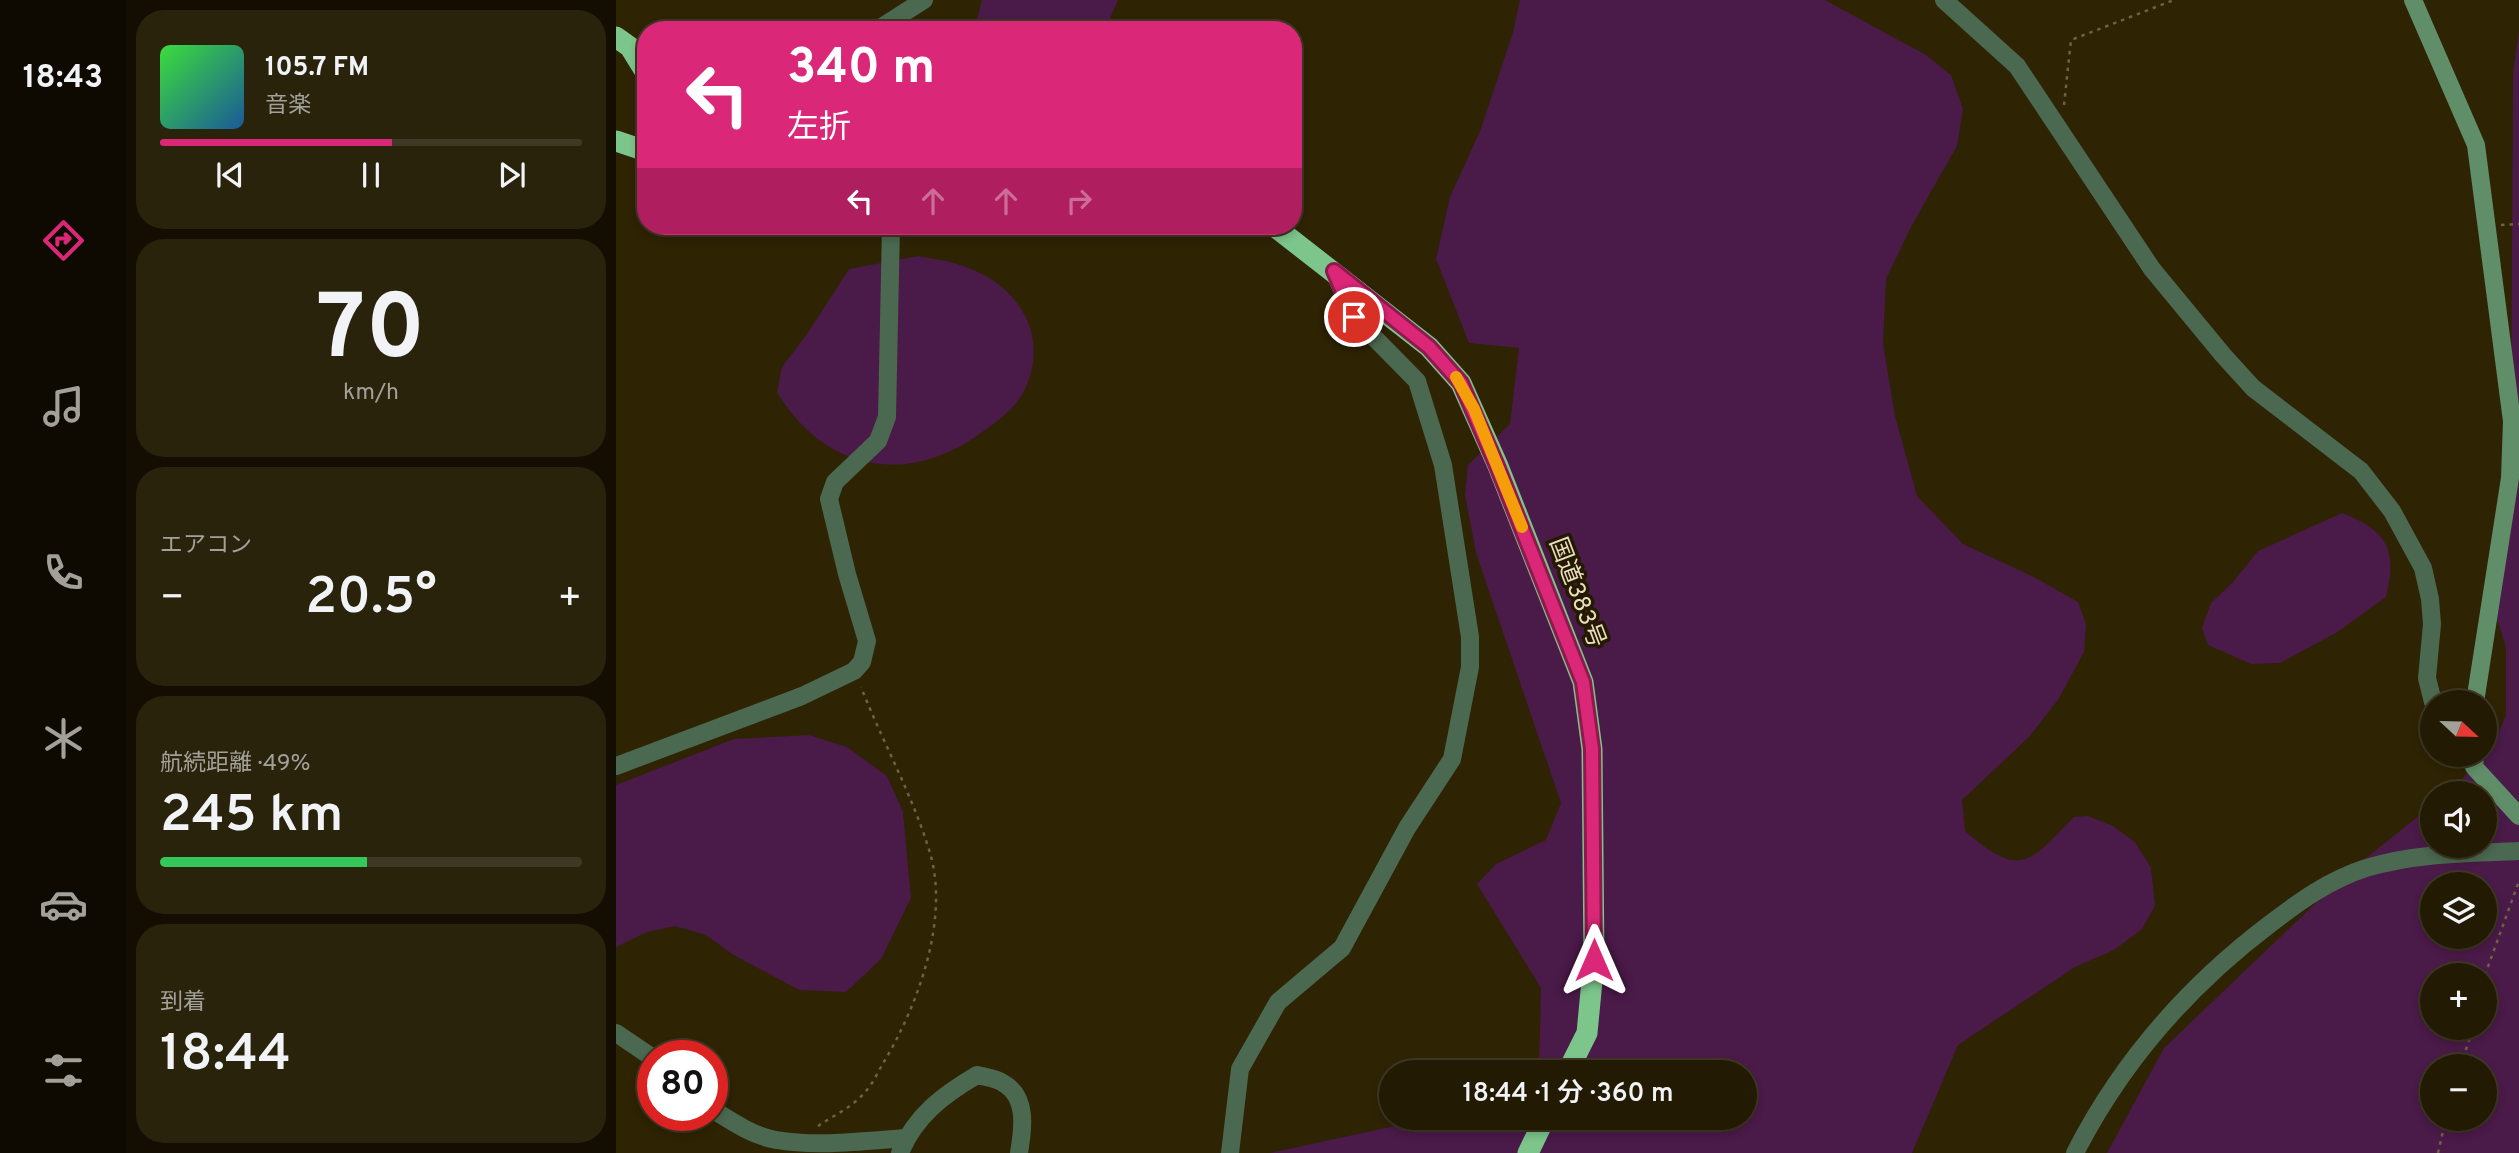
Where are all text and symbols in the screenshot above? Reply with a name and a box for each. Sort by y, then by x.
text: 340 m [787,39,935,101]
icon: left [672,49,763,140]
text: 105.7 FM [265,52,369,85]
text: 18:43 [23,59,103,99]
text: 音楽 [265,92,311,121]
text: 左折 [787,109,851,149]
icon: previous [211,156,249,194]
icon: pause [352,156,390,194]
icon: next [493,156,531,194]
icon: left [841,182,879,220]
icon: ahead [914,182,952,220]
icon: ahead [987,182,1025,220]
icon: right [1060,182,1098,220]
icon: directions [39,216,88,265]
text: 70 [317,276,425,391]
pin [1324,287,1384,347]
icon: arrive [1335,298,1373,336]
text: km/h [343,379,399,408]
icon: music [39,382,88,431]
text: エアコン [160,532,252,561]
street label: 国道383号 [1541,534,1611,652]
icon: phone [39,548,88,597]
text: 20.5° [305,566,437,632]
text: − [160,575,185,624]
text: + [557,575,582,624]
north arrow [2420,690,2497,766]
map controls [2420,690,2497,1131]
icon: climate [39,714,88,763]
text: 航続距離 · 49% [160,750,311,779]
button: sound [2420,781,2497,858]
text: 245 km [160,784,343,850]
button: layers [2420,872,2497,949]
icon: car [39,880,88,929]
position arrow [1557,923,1631,997]
button: + [2420,963,2497,1040]
text: 到着 [160,989,206,1018]
text: 18:44 [160,1023,291,1089]
speed limit sign: 80 [637,1040,728,1131]
icon: filters [39,1046,88,1095]
button: − [2420,1054,2497,1131]
text: 18:44 · 1 分 · 360 m [1463,1078,1673,1111]

